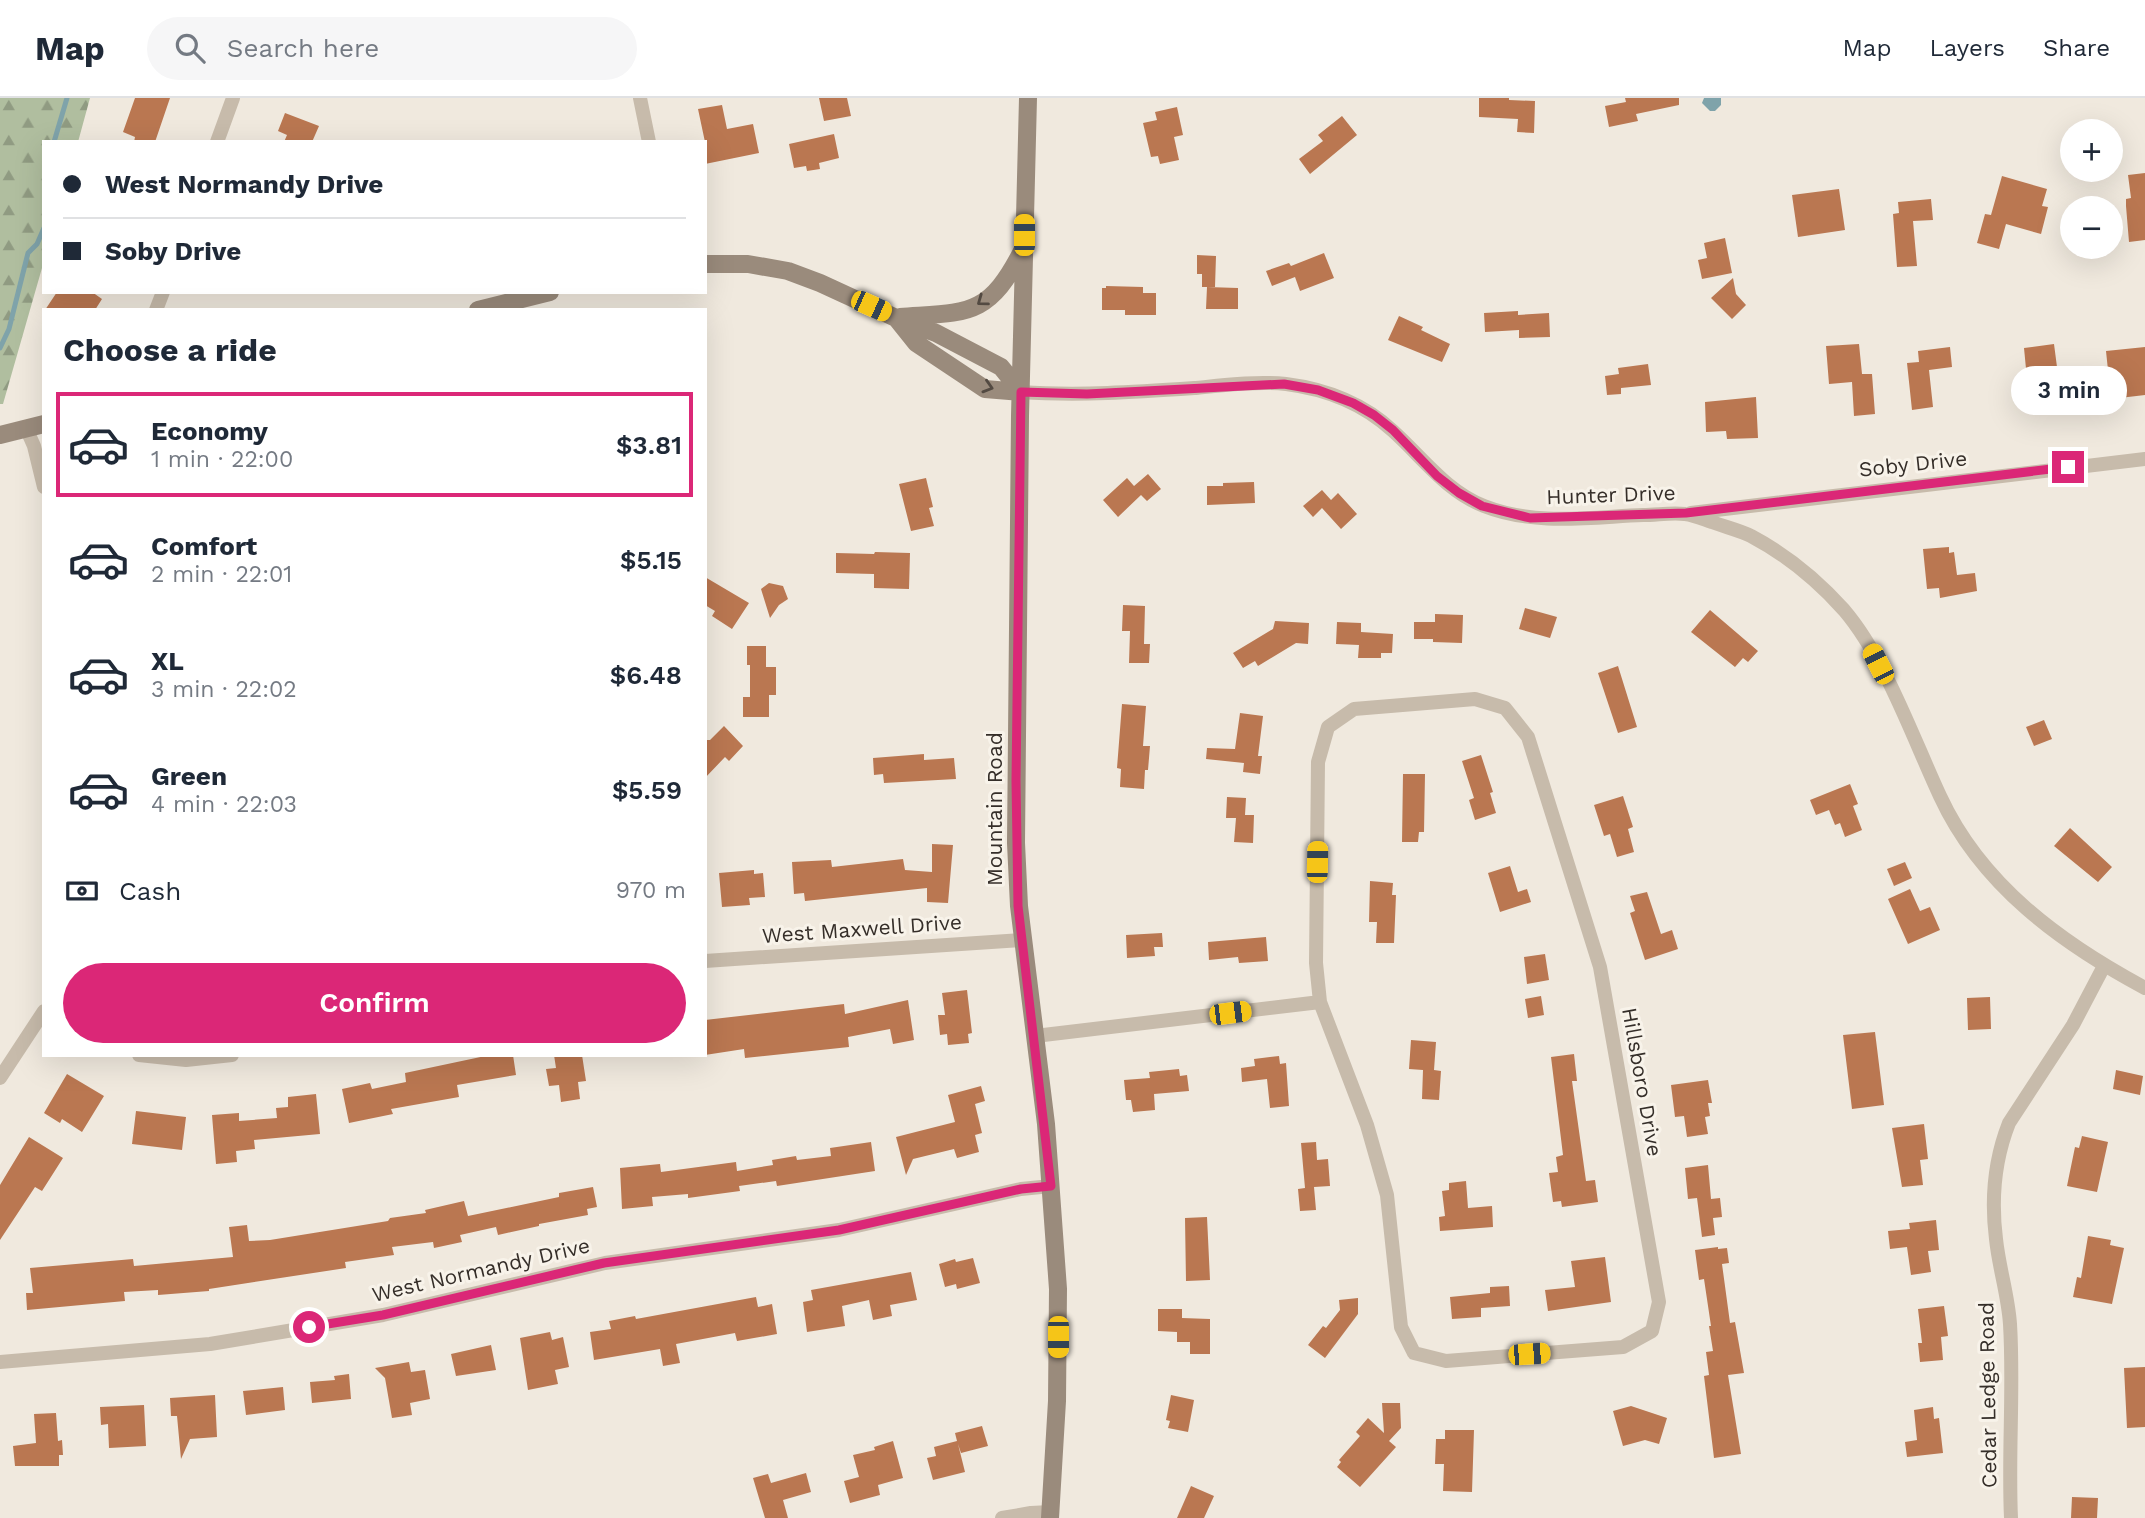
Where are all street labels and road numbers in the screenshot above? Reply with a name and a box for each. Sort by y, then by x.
street label: Soby Drive [1858,445,1968,482]
street label: Hunter Drive [1546,480,1676,509]
street label: Mountain Road [982,732,1007,886]
street label: West Maxwell Drive [761,909,963,948]
street label: Hillsboro Drive [1617,1005,1668,1158]
street label: West Normandy Drive [370,1232,592,1307]
street label: Cedar Ledge Road [1973,1302,2002,1488]

